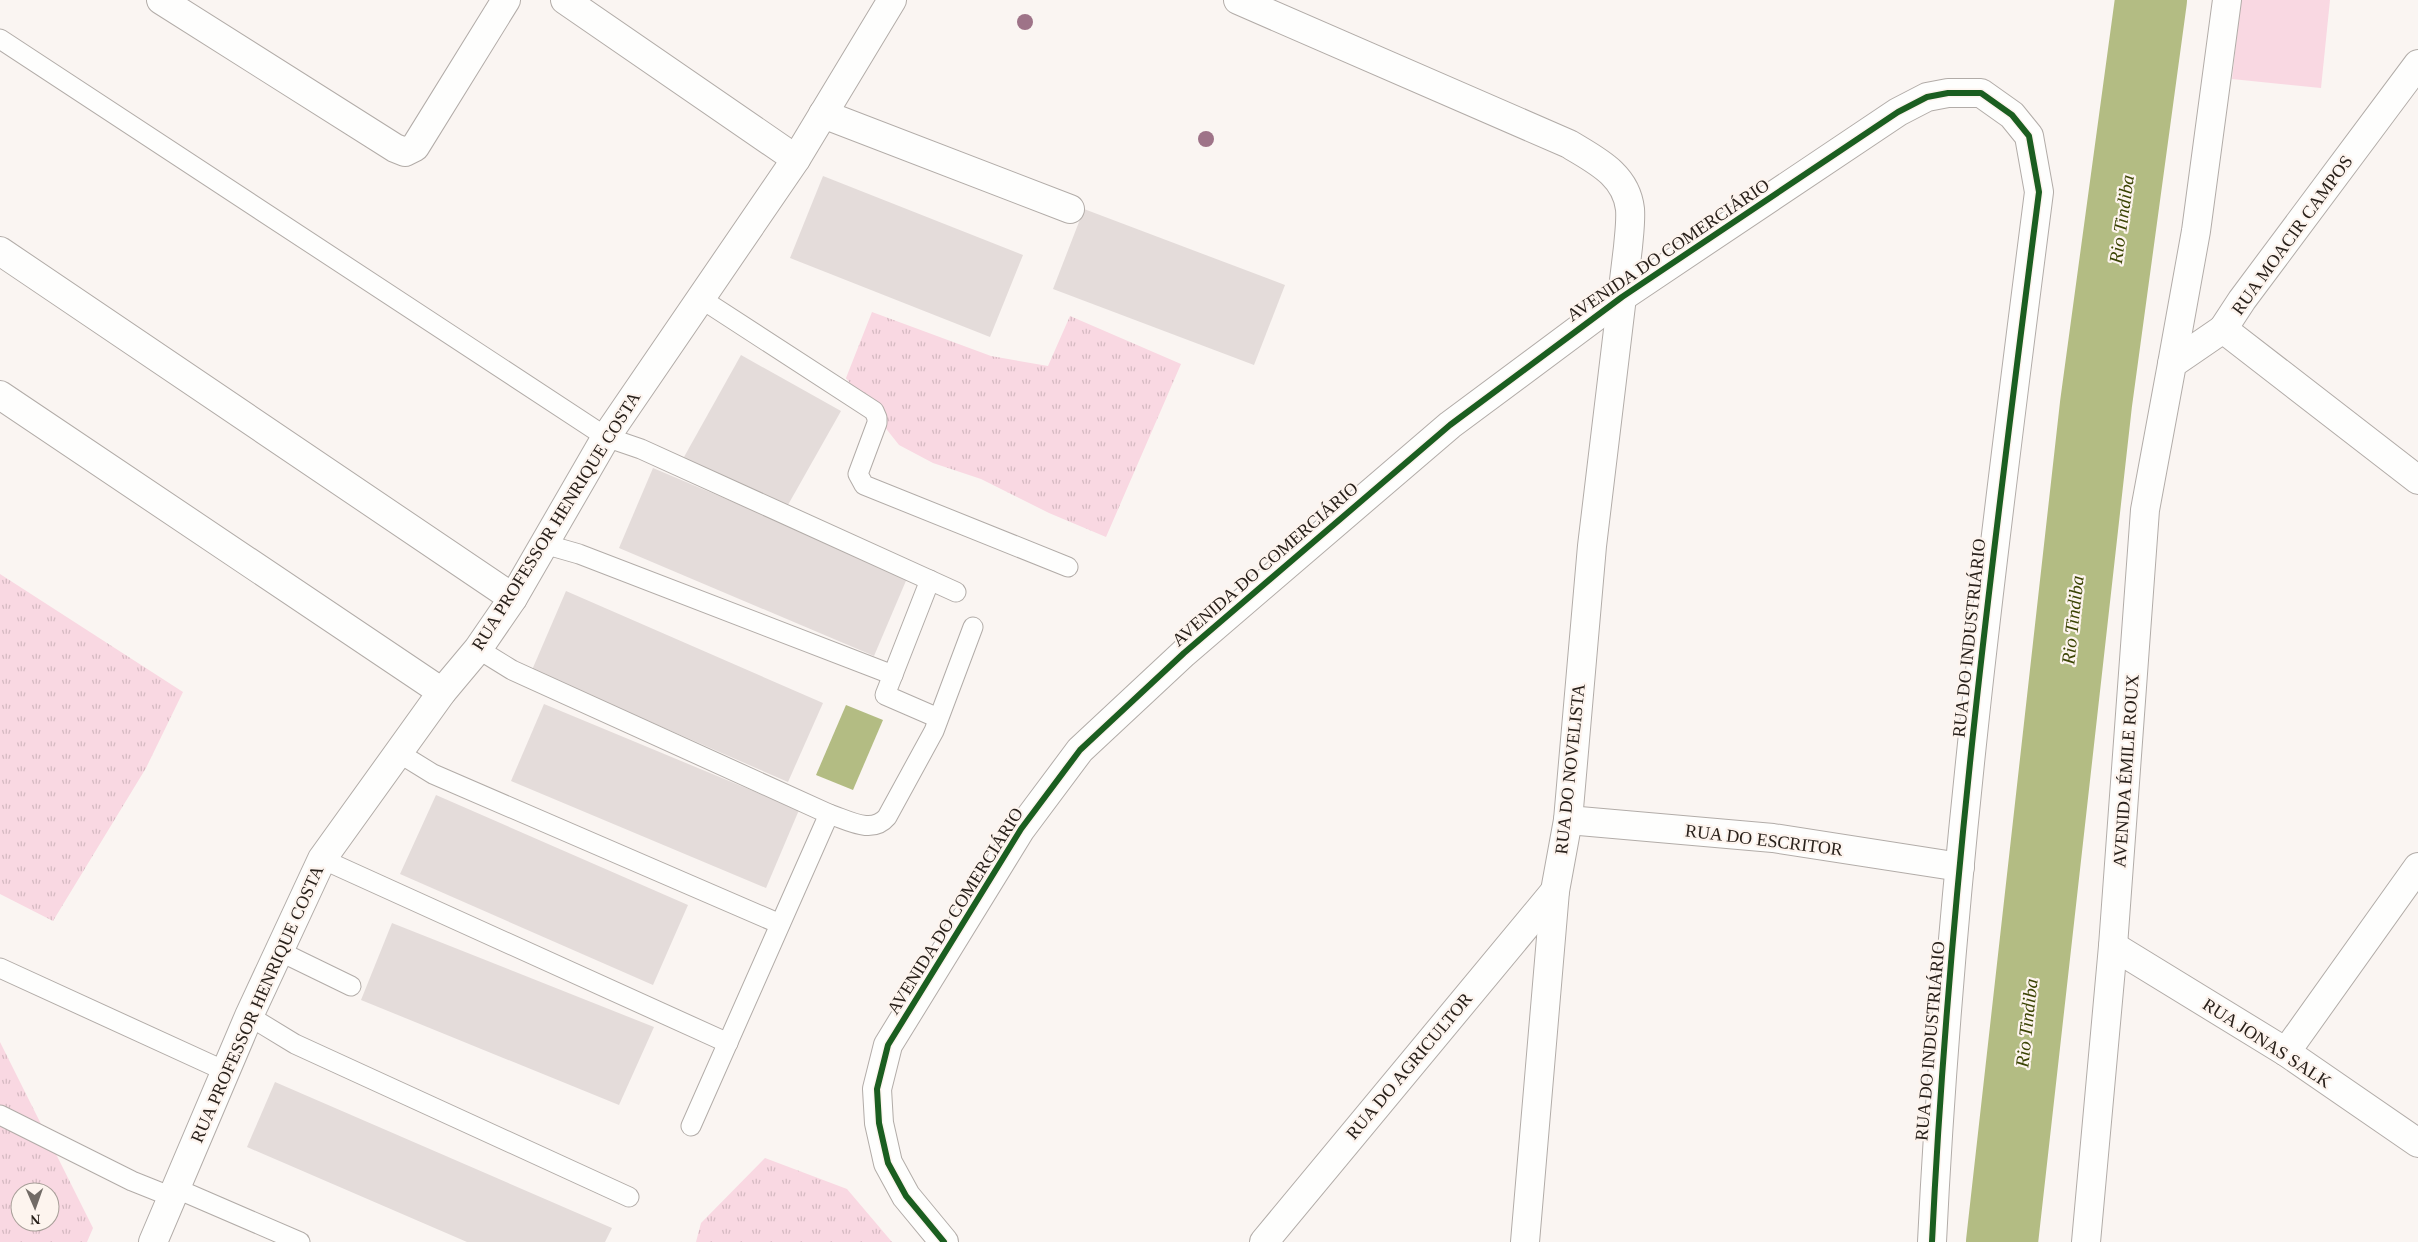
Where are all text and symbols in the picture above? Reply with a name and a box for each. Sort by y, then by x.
street label: RUA MOACIR CAMPOS [2227,151,2357,319]
water label: Rio Tindiba [2105,173,2138,266]
street label: AVENIDA DO COMERCIÁRIO [1562,174,1773,325]
street label: RUA PROFESSOR HENRIQUE COSTA [468,388,644,654]
street label: AVENIDA DO COMERCIÁRIO [1167,477,1362,650]
street label: RUA DO INDUSTRIÁRIO [1948,537,1989,739]
water label: Rio Tindiba [2057,575,2088,667]
street label: AVENIDA ÉMILE ROUX [2108,674,2143,868]
street label: RUA DO NOVELISTA [1551,683,1589,855]
street label: AVENIDA DO COMERCIÁRIO [882,804,1027,1018]
street label: RUA DO ESCRITOR [1684,820,1844,860]
street label: RUA PROFESSOR HENRIQUE COSTA [187,862,327,1146]
street label: RUA DO INDUSTRIÁRIO [1910,940,1949,1141]
water label: Rio Tindiba [2011,978,2042,1070]
street label: RUA DO AGRICULTOR [1342,989,1476,1143]
street label: RUA JONAS SALK [2199,994,2335,1092]
north arrow [10,1182,60,1232]
text: N [30,1212,41,1227]

